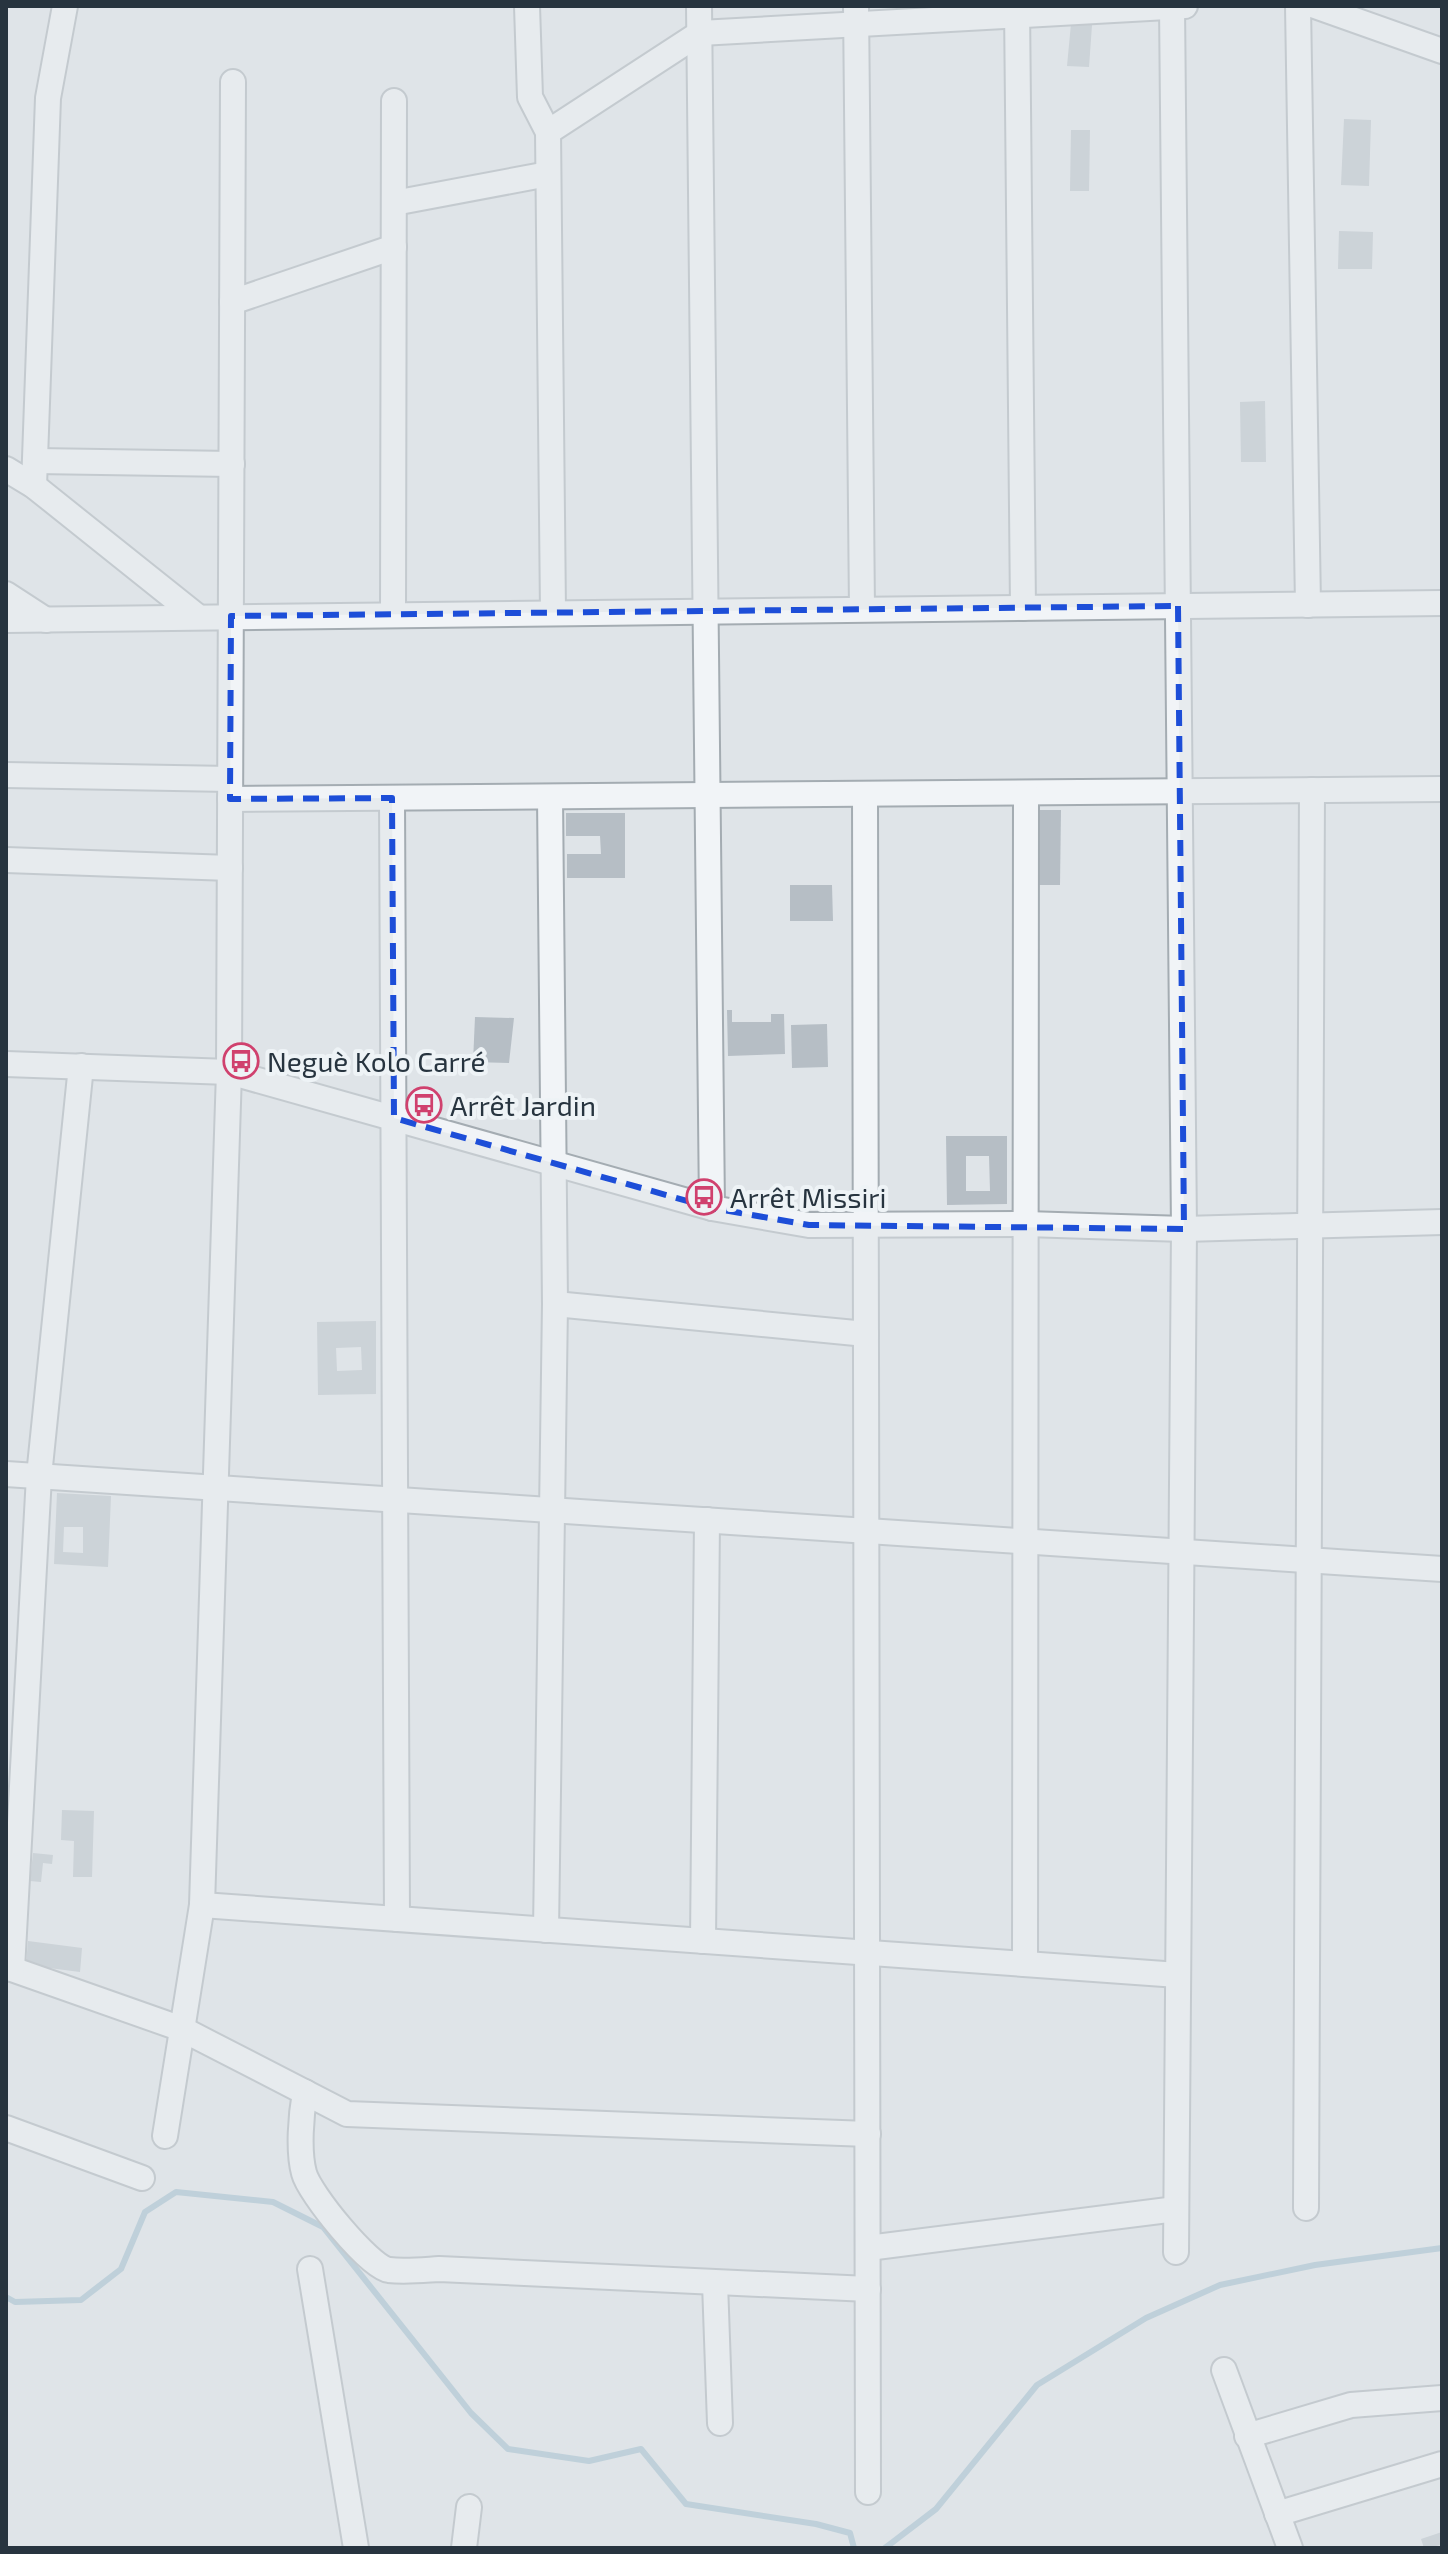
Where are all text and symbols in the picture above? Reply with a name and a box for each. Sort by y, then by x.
bus stop icon: Neguè Kolo Carré [222,1042,260,1080]
place label: Neguè Kolo Carré [267,1044,486,1078]
bus stop icon: Arrêt Jardin [405,1086,443,1124]
place label: Arrêt Jardin [450,1088,596,1122]
bus stop icon: Arrêt Missiri [685,1178,723,1216]
place label: Arrêt Missiri [730,1180,887,1214]

